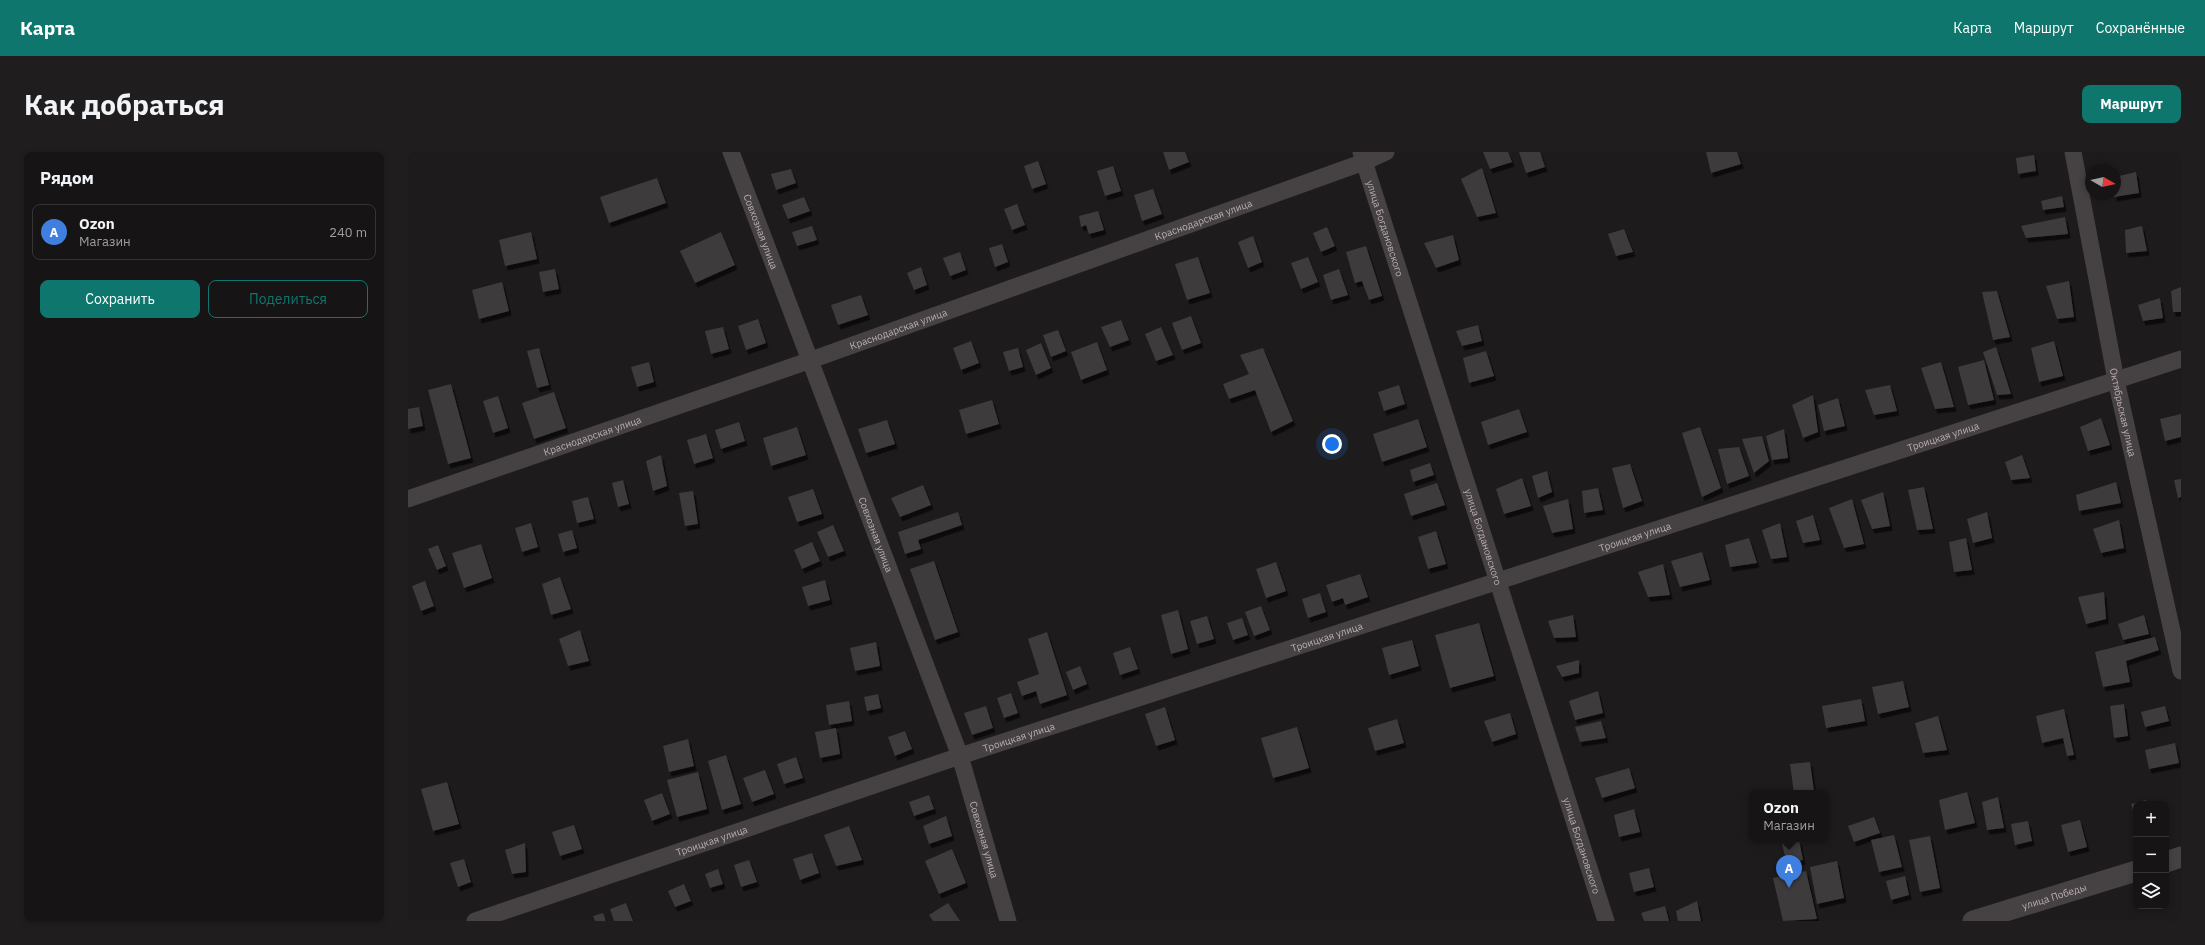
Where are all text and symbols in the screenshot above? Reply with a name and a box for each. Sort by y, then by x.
text: Карта [20,16,75,40]
text: Карта [1953,19,1992,37]
text: Маршрут [2014,19,2074,37]
text: Сохранённые [2096,19,2185,37]
button: Маршрут [2082,85,2181,123]
text: Как добраться [24,86,225,123]
north arrow [2085,164,2121,200]
text: Рядом [40,167,94,189]
street label: улица Богдановского [1364,178,1407,278]
street label: Совхозная улица [741,192,782,272]
street label: Краснодарская улица [1153,196,1254,243]
text: Ozon [79,214,115,233]
text: A [50,224,58,241]
text: 240 m [329,224,367,241]
text: Магазин [79,233,131,250]
button: Сохранить [40,280,200,318]
button: Поделиться [208,280,368,318]
street label: Краснодарская улица [848,305,949,352]
street label: Октябрьская улица [2107,367,2140,458]
street label: Краснодарская улица [542,412,644,458]
street label: Троицкая улица [1905,418,1981,454]
your location [1322,434,1342,454]
street label: улица Богдановского [1462,487,1505,587]
street label: Совхозная улица [856,495,896,574]
street label: Троицкая улица [1597,519,1673,554]
street label: Троицкая улица [1289,619,1365,654]
street label: Троицкая улица [981,719,1057,755]
popup [1749,790,1829,842]
street label: улица Богдановского [1561,796,1604,896]
text: Ozon [1763,798,1799,817]
street label: Совхозная улица [967,800,1002,880]
map controls [2133,801,2169,909]
button: + [2133,801,2169,837]
text: Магазин [1763,817,1815,834]
street label: Троицкая улица [674,822,750,859]
button: − [2133,837,2169,873]
pin: A [1776,855,1802,888]
button: layers [2133,873,2169,909]
street label: улица Победы [2020,880,2088,912]

